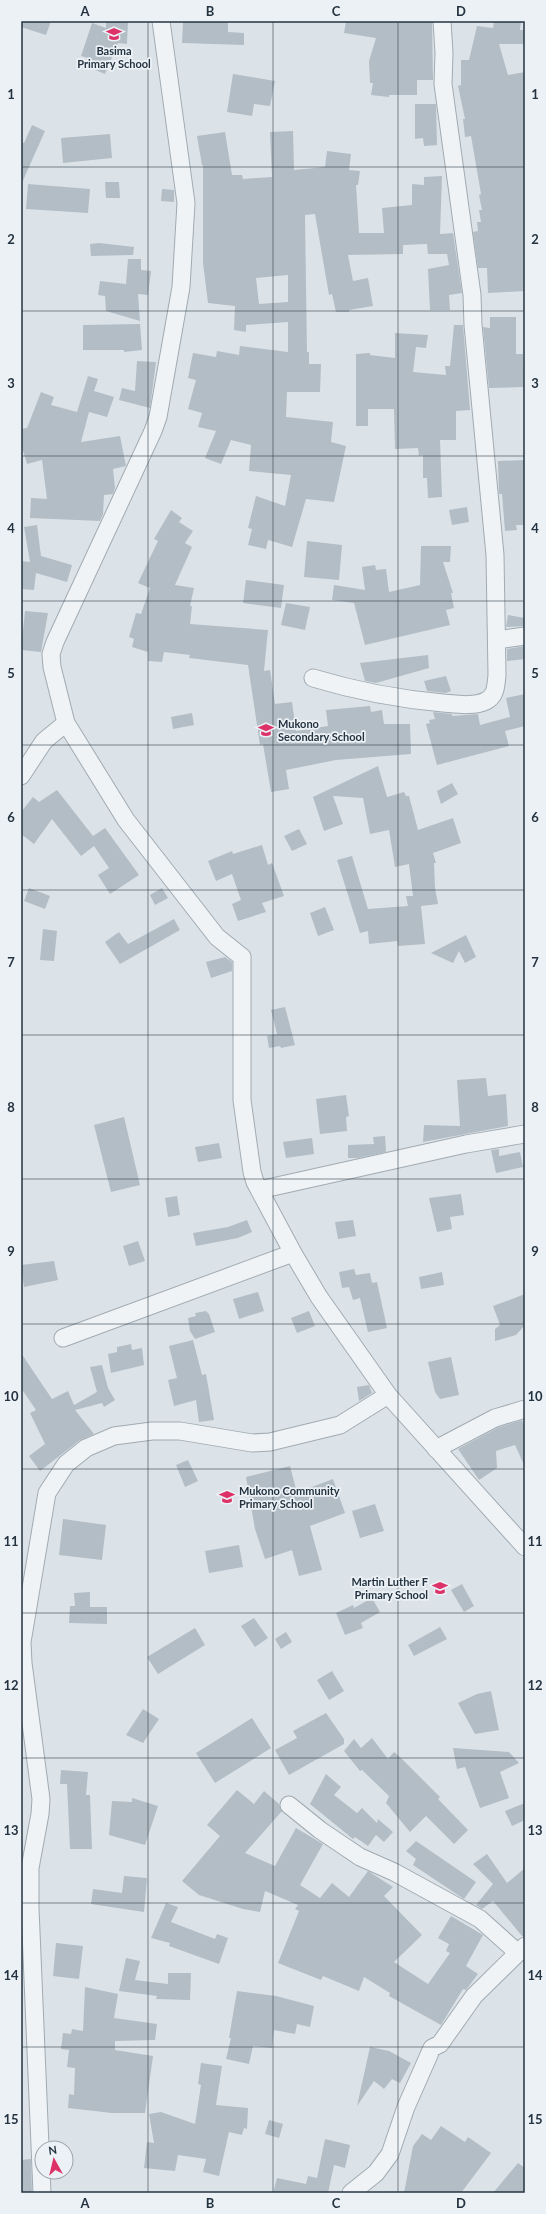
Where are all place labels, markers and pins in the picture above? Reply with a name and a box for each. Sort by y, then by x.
school or university icon: Basima Primary School [105,25,123,43]
place label: Basima Primary School [77,44,151,70]
place label: Mukono Secondary School [278,717,365,743]
school or university icon: Mukono Secondary School [257,721,275,739]
place label: Mukono Community Primary School [239,1484,340,1510]
school or university icon: Mukono Community Primary School [218,1488,236,1506]
place label: Martin Luther F Primary School [351,1575,428,1601]
school or university icon: Martin Luther F Primary School [431,1579,449,1597]

